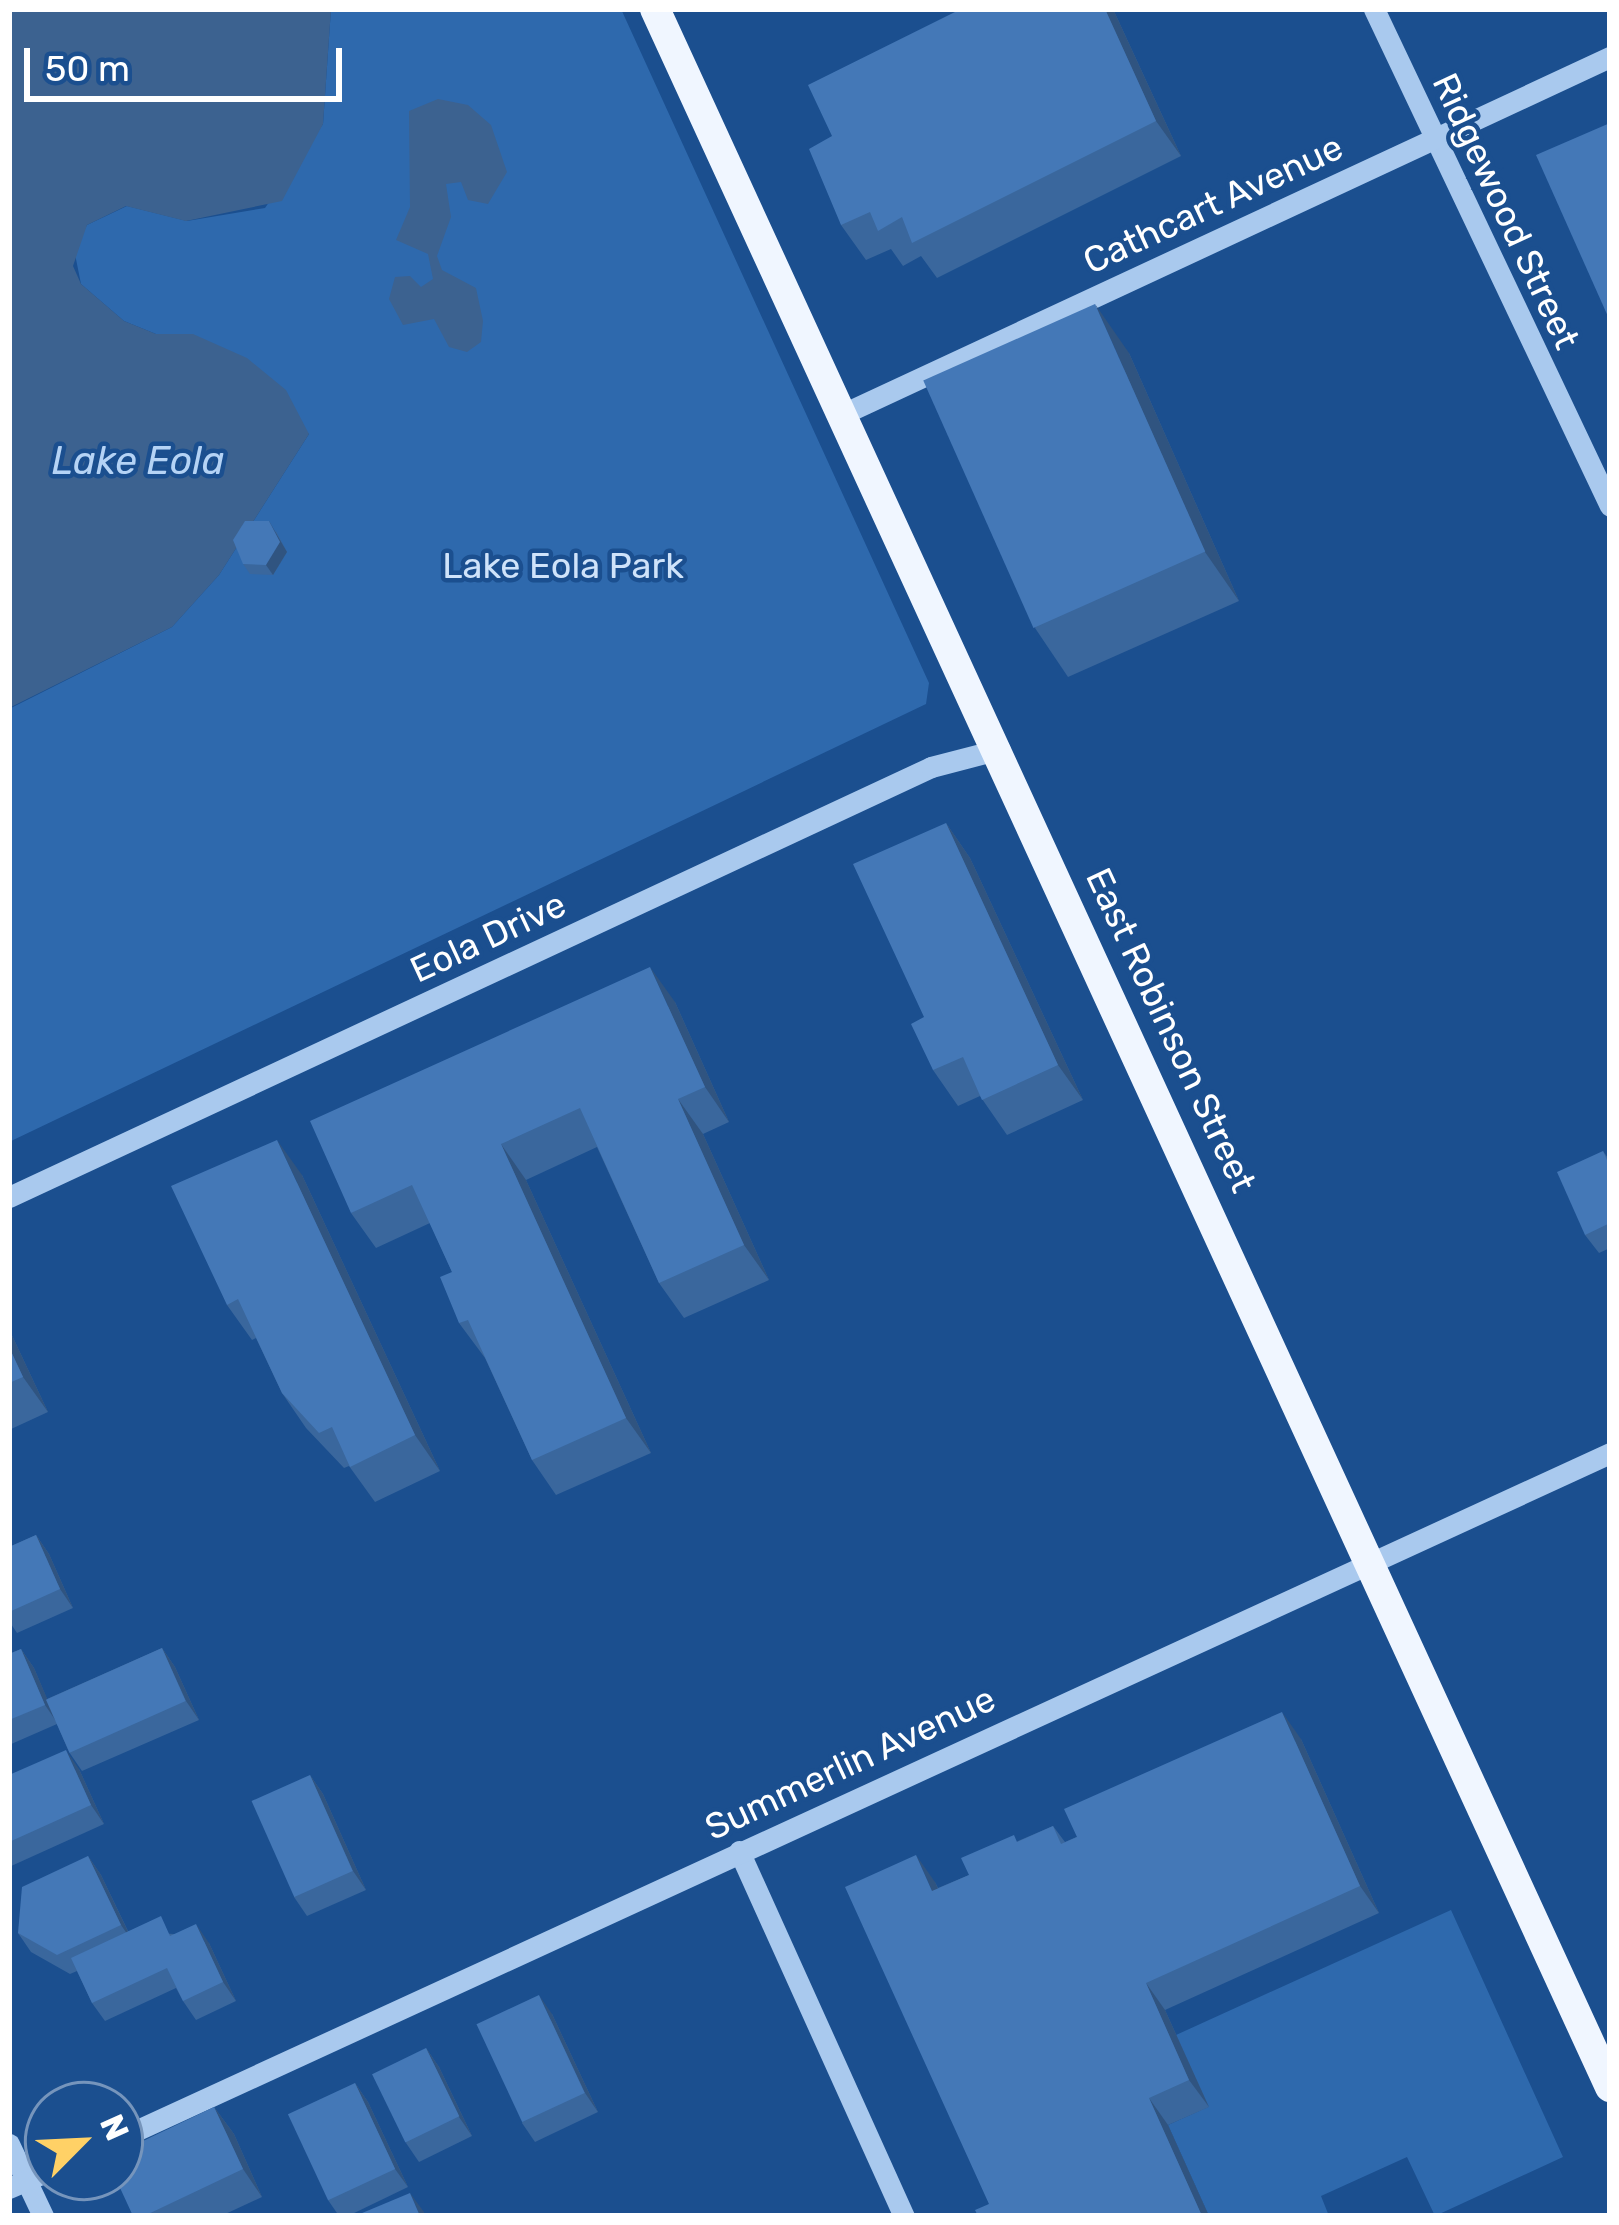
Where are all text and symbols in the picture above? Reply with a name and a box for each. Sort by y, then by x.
scale bar [30,24,348,98]
text: 50 m [45,47,130,90]
street label: Ridgewood Street [1423,66,1589,356]
street label: Cathcart Avenue [1076,125,1350,283]
water label: Lake Eola [51,438,225,484]
park label: Lake Eola Park [442,544,684,588]
street label: East Robinson Street [1077,861,1265,1199]
street label: Eola Drive [403,882,573,992]
street label: Summerlin Avenue [698,1677,1002,1849]
north arrow [24,2081,144,2201]
text: N [92,2109,137,2146]

